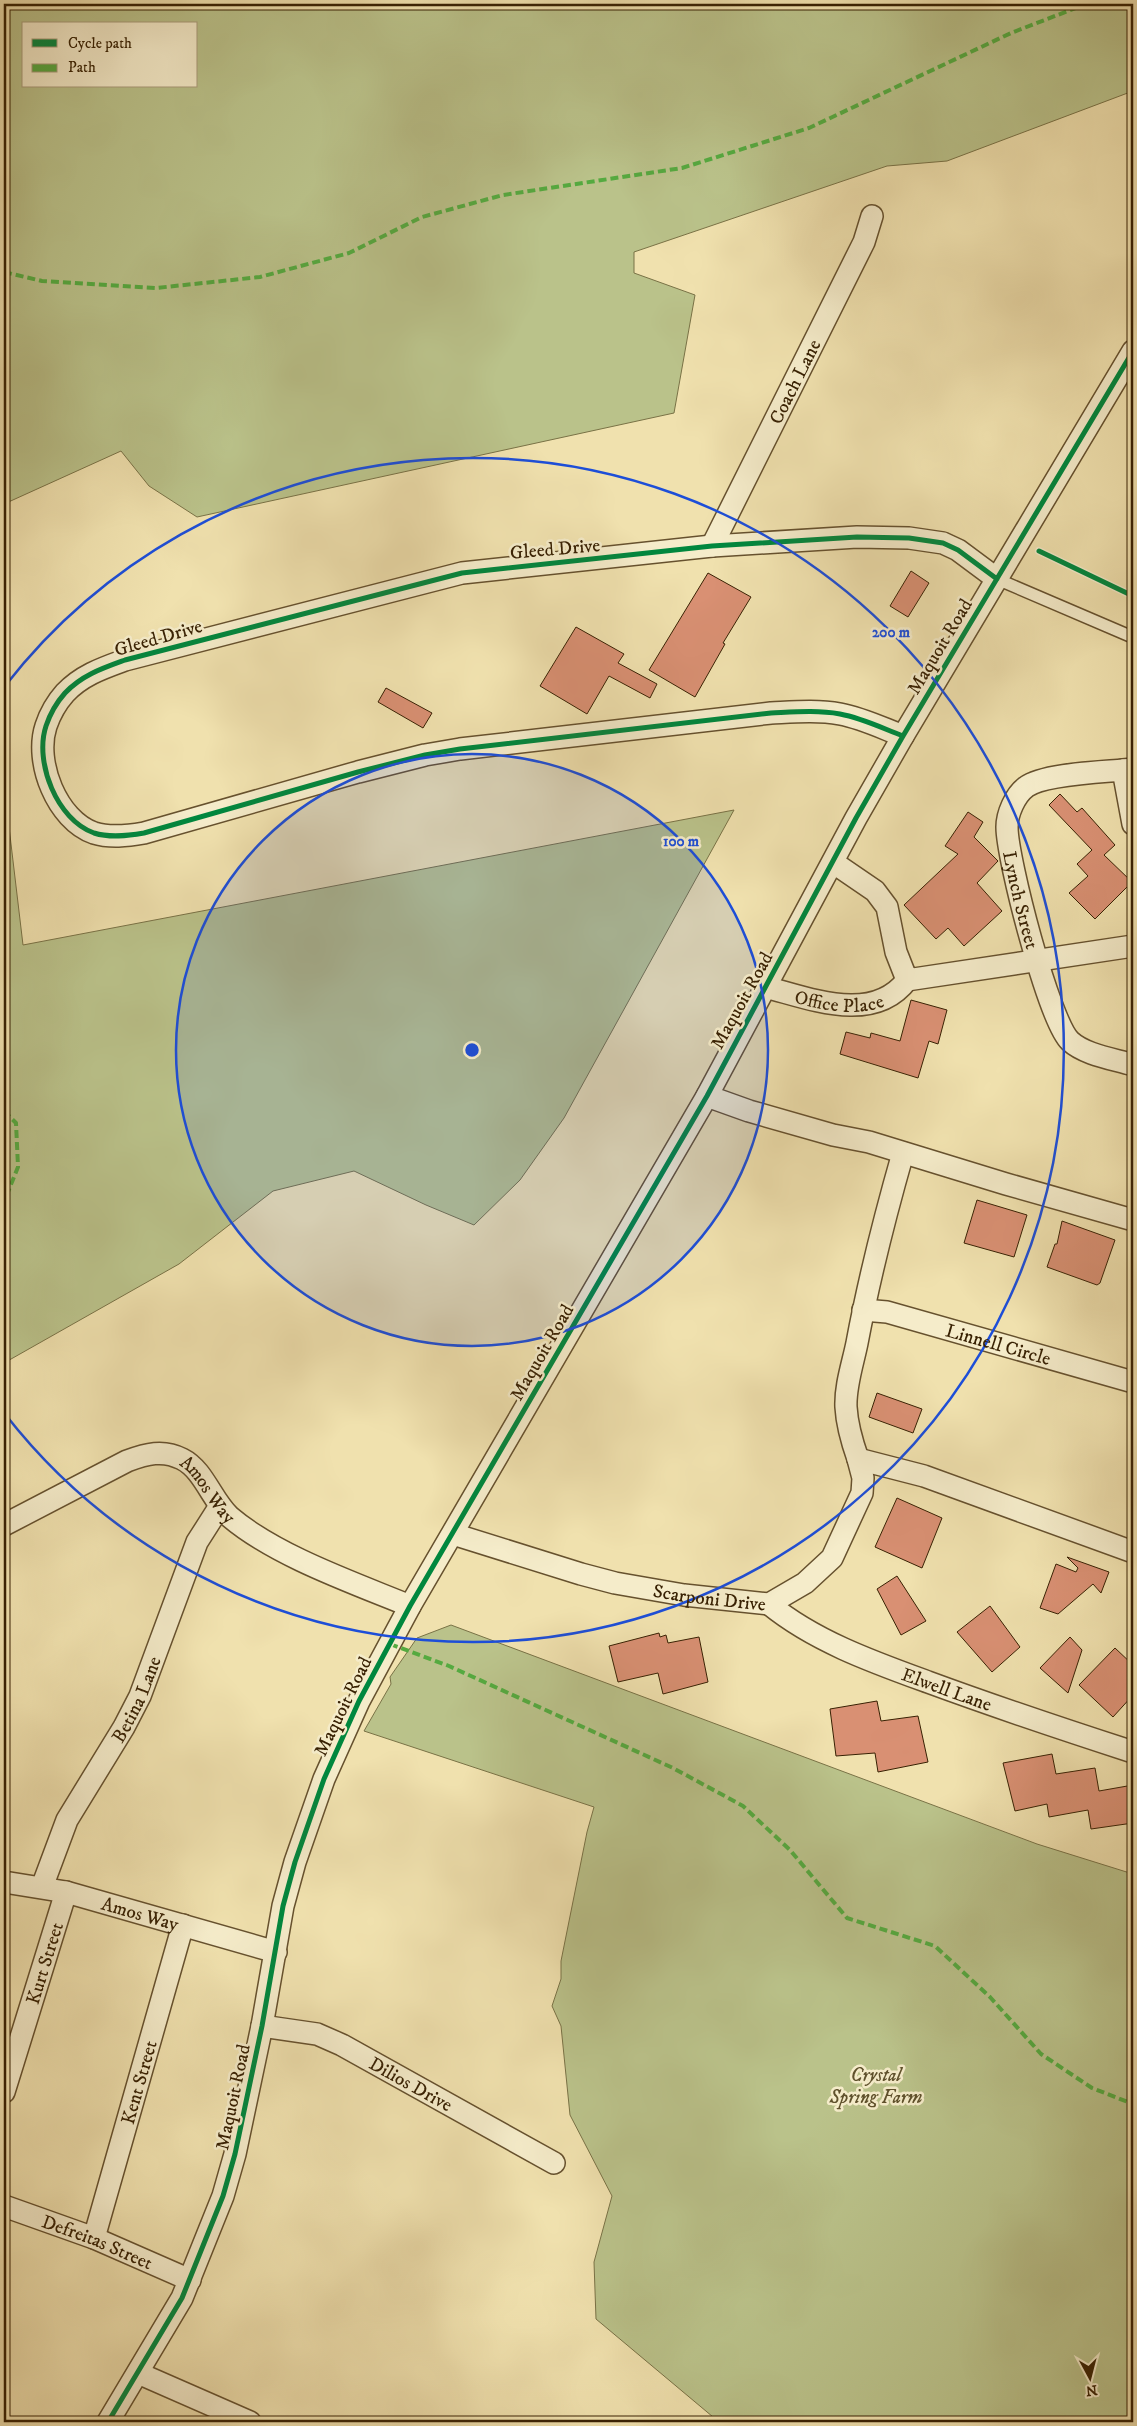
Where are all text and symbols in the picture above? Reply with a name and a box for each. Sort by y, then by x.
legend [22,22,198,88]
text: Cycle path [68,34,132,53]
text: Path [68,58,96,77]
street label: Coach Lane [765,336,826,428]
street label: Gleed Drive [509,534,601,565]
street label: Maquoit Road [903,594,979,699]
street label: Gleed Drive [112,615,205,662]
text: 200 m [872,623,911,642]
text: 100 m [663,832,700,851]
street label: Lynch Street [997,849,1043,952]
street label: Maquoit Road [706,948,780,1054]
street label: Office Place [792,986,887,1018]
centre of rings [463,1041,481,1059]
street label: Maquoit Road [505,1300,580,1406]
street label: Linnell Circle [943,1319,1053,1371]
street label: Amos Way [175,1451,240,1530]
street label: Scarponi Drive [651,1580,767,1617]
street label: Betina Lane [107,1653,167,1747]
street label: Maquoit Road [309,1653,378,1760]
street label: Elwell Lane [898,1663,995,1717]
street label: Amos Way [99,1893,182,1937]
street label: Kurt Street [22,1920,69,2007]
street label: Kent Street [117,2038,163,2127]
street label: Maquoit Road [211,2042,257,2153]
street label: Dilios Drive [365,2052,456,2117]
park label: Crystal Spring Farm [829,2064,923,2110]
street label: Defreitas Street [39,2210,156,2275]
north arrow [1064,2354,1114,2404]
text: N [1084,2380,1098,2400]

